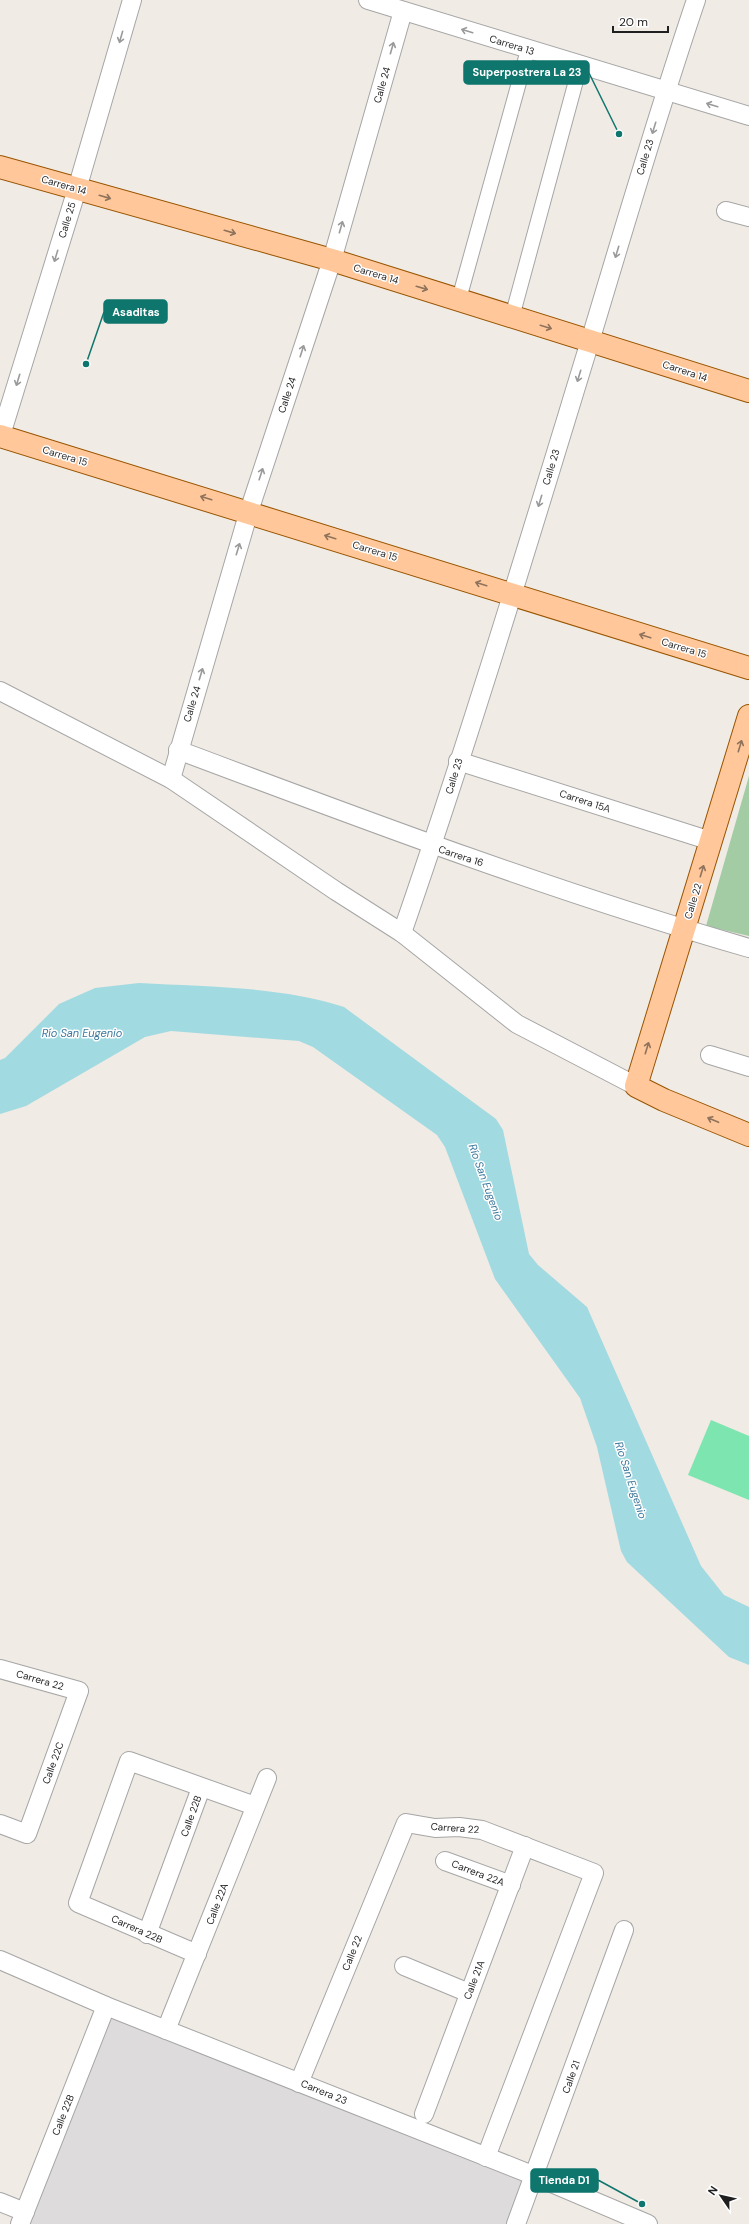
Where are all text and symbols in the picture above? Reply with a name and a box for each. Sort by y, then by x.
scale bar [613,8,668,34]
text: 20 m [619,14,648,30]
one-way arrow [460,27,473,34]
one-way arrow [117,31,124,44]
street label: Carrera 13 [488,32,536,58]
one-way arrow [389,42,396,55]
callout: Superpostrera La 23 [464,61,589,84]
street label: Calle 24 [371,65,393,105]
text: Superpostrera La 23 [473,65,581,79]
one-way arrow [705,101,718,108]
one-way arrow [650,121,657,134]
street label: Calle 23 [633,137,657,177]
street label: Carrera 14 [40,172,88,198]
one-way arrow [98,194,111,201]
street label: Calle 25 [55,200,79,240]
one-way arrow [338,221,345,234]
one-way arrow [223,229,236,236]
one-way arrow [613,245,620,258]
one-way arrow [52,249,59,262]
street label: Carrera 14 [352,261,400,287]
one-way arrow [415,285,428,292]
callout: Asaditas [104,300,167,323]
text: Asaditas [112,305,160,319]
one-way arrow [539,324,552,331]
one-way arrow [299,345,306,358]
street label: Carrera 14 [661,358,709,384]
one-way arrow [575,370,582,383]
one-way arrow [14,374,21,387]
street label: Calle 24 [275,375,299,415]
street label: Carrera 15 [41,443,89,469]
street label: Calle 23 [539,447,563,487]
one-way arrow [258,468,265,481]
one-way arrow [200,494,213,501]
one-way arrow [536,494,543,507]
one-way arrow [324,533,337,540]
street label: Carrera 15 [351,538,399,564]
one-way arrow [235,543,242,556]
one-way arrow [475,580,487,588]
one-way arrow [639,632,652,639]
street label: Carrera 15 [660,635,708,661]
one-way arrow [198,668,205,681]
street label: Calle 24 [180,684,204,724]
one-way arrow [737,740,744,753]
street label: Calle 23 [442,756,466,796]
street label: Carrera 15A [558,787,612,815]
street label: Carrera 16 [437,843,485,869]
one-way arrow [699,864,706,877]
street label: Calle 22 [681,881,705,921]
water label: Río San Eugenio [42,1026,123,1040]
one-way arrow [644,1042,651,1055]
one-way arrow [707,1116,719,1124]
water label: Río San Eugenio [466,1142,507,1223]
water label: Río San Eugenio [612,1440,650,1521]
street label: Carrera 22 [15,1667,65,1693]
street label: Calle 22C [39,1740,67,1786]
street label: Calle 22B [178,1794,204,1838]
street label: Carrera 22 [430,1820,480,1836]
street label: Carrera 22A [450,1857,507,1889]
street label: Calle 22A [203,1881,231,1927]
street label: Carrera 22B [109,1912,165,1946]
street label: Calle 22 [339,1933,365,1973]
street label: Calle 21A [461,1958,488,2001]
street label: Calle 21 [559,2059,583,2095]
street label: Carrera 23 [299,2077,349,2107]
street label: Calle 22B [49,2093,77,2137]
callout: Tienda D1 [531,2169,598,2192]
text: Tienda D1 [538,2173,590,2187]
north arrow [701,2176,741,2216]
text: N [705,2183,721,2198]

